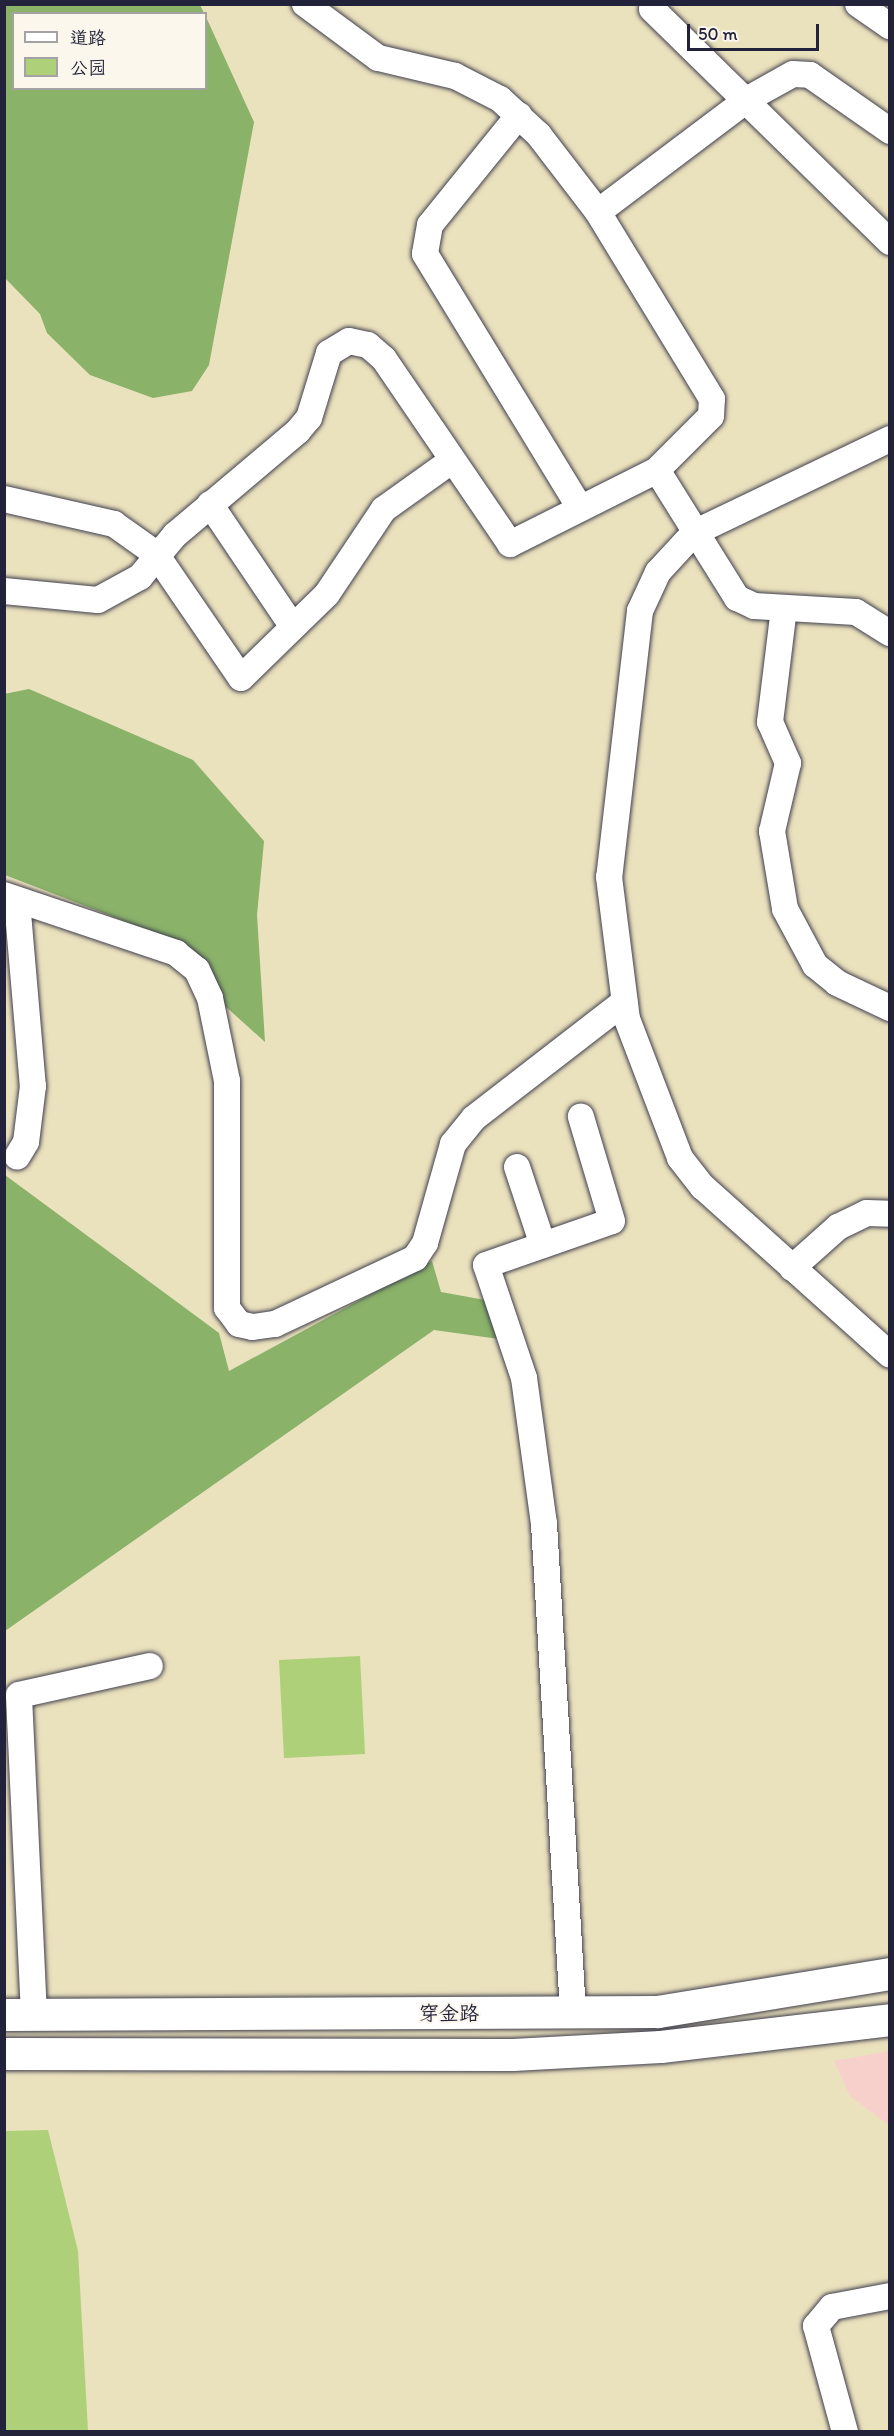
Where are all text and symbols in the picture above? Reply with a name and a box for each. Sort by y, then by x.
legend [12,12,207,90]
scale bar [690,12,822,50]
text: 50 m [698,23,738,45]
text: 道路 [70,27,106,49]
text: 公园 [70,57,106,79]
street label: 穿金路 [419,2001,479,2025]

